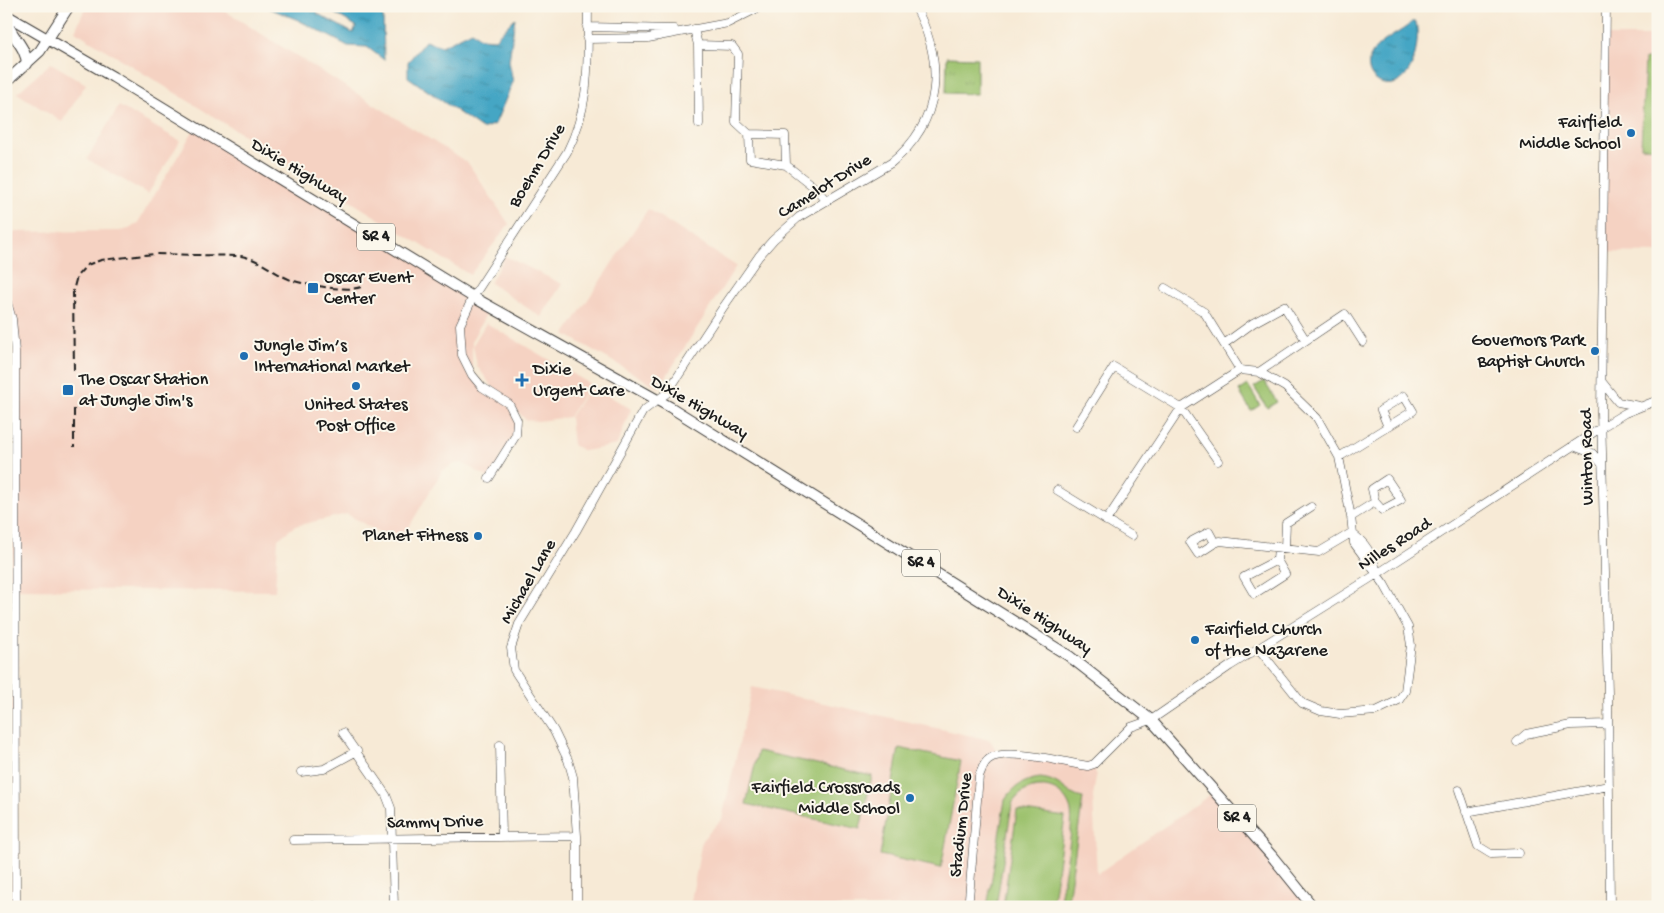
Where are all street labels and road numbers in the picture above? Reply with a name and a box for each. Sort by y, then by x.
street label: Boehm Drive [504,120,572,212]
street label: Dixie Highway [246,134,351,209]
street label: Camelot Drive [774,150,876,224]
road number: SR 4 [357,223,395,250]
street label: Dixie Highway [645,371,752,445]
street label: Winton Road [1577,407,1599,505]
street label: Nilles Road [1354,513,1437,576]
street label: Michael Lane [496,535,562,628]
road number: SR 4 [902,550,940,576]
street label: Dixie Highway [992,582,1096,660]
street label: Stadium Drive [946,771,978,878]
road number: SR 4 [1218,804,1256,831]
street label: Sammy Drive [387,812,484,834]

